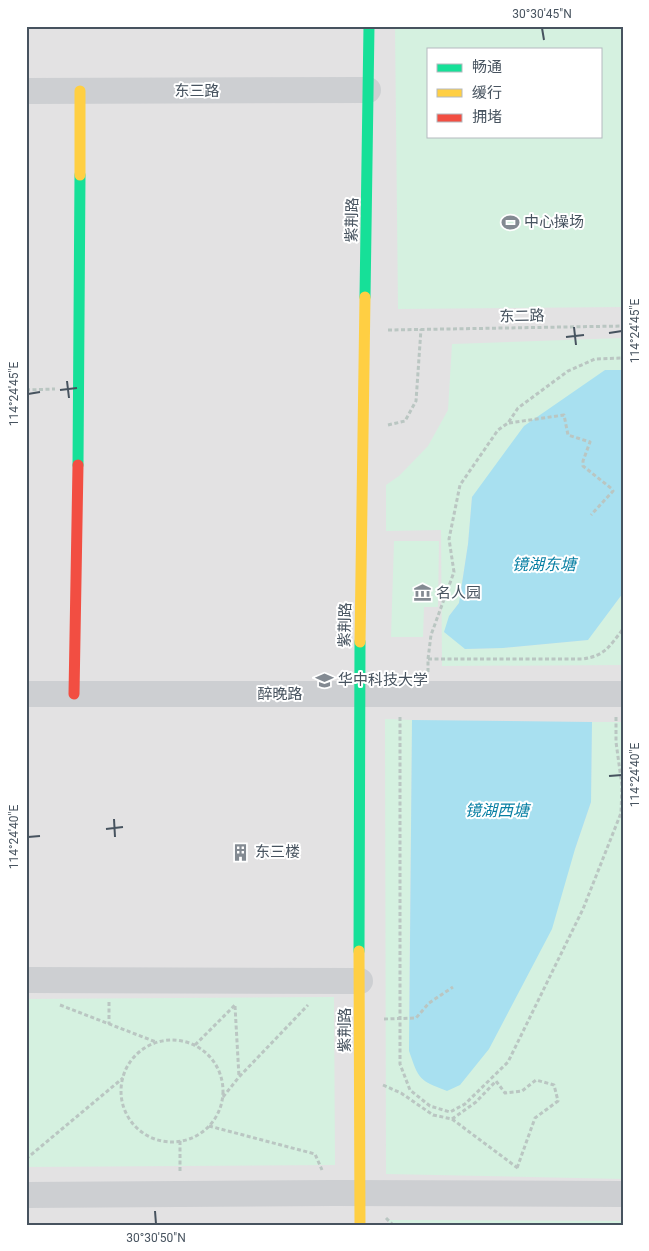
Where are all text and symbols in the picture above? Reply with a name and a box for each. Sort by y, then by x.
text: 30°30'45"N [512,7,572,21]
legend [427,48,602,138]
text: 畅通 [472,58,502,76]
street label: 东三路 [174,82,220,100]
text: 缓行 [472,84,502,102]
text: 拥堵 [472,108,502,126]
street label: 紫荆路 [343,197,361,243]
sports icon: 中心操场 [500,212,520,232]
place label: 中心操场 [524,213,584,231]
text: 114°24'45"E [628,299,642,363]
street label: 东二路 [499,307,545,325]
text: 114°24'45"E [7,362,21,426]
water label: 镜湖东塘 [512,555,579,574]
museum icon: 名人园 [412,583,432,603]
place label: 名人园 [436,584,481,602]
street label: 紫荆路 [336,602,354,648]
school or university icon: 华中科技大学 [314,670,334,690]
place label: 华中科技大学 [338,671,428,689]
street label: 醉晚路 [257,685,303,703]
text: 114°24'40"E [628,743,642,807]
water label: 镜湖西塘 [465,801,532,820]
text: 114°24'40"E [7,805,21,869]
building icon: 东三楼 [231,842,251,862]
place label: 东三楼 [255,843,300,861]
street label: 紫荆路 [336,1007,354,1053]
text: 30°30'50"N [126,1231,186,1245]

